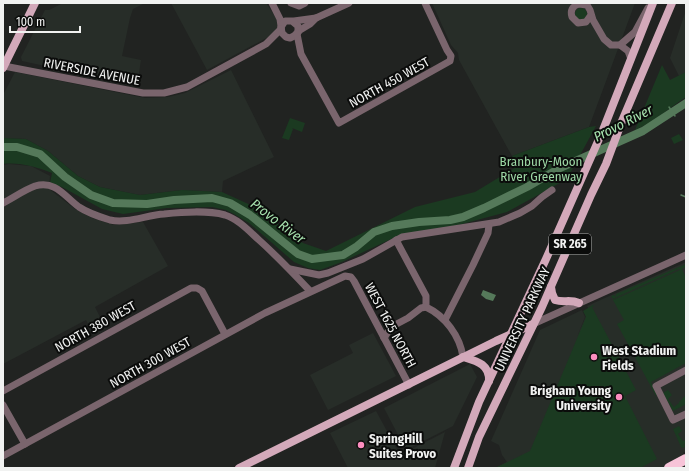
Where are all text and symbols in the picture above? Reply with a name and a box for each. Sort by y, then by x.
scale bar [10,8,80,34]
text: 100 m [16,15,45,29]
street label: NORTH 450 WEST [346,54,432,111]
street label: RIVERSIDE AVENUE [42,55,141,88]
water label: Provo River [591,101,657,146]
park label: Branbury-Moon River Greenway [500,154,582,184]
water label: Provo River [247,195,309,248]
road number: SR 265 [549,234,591,254]
street label: UNIVERSITY PARKWAY [492,264,553,374]
street label: WEST 1625 NORTH [362,280,419,370]
street label: NORTH 380 WEST [52,298,138,355]
street label: NORTH 300 WEST [107,334,193,391]
place label: West Stadium Fields [602,343,676,373]
marker: West Stadium Fields [589,352,599,362]
place label: Brigham Young University [530,383,612,413]
marker: Brigham Young University [614,392,624,402]
place label: SpringHill Suites Provo [369,431,436,461]
marker: SpringHill Suites Provo [356,440,366,450]

